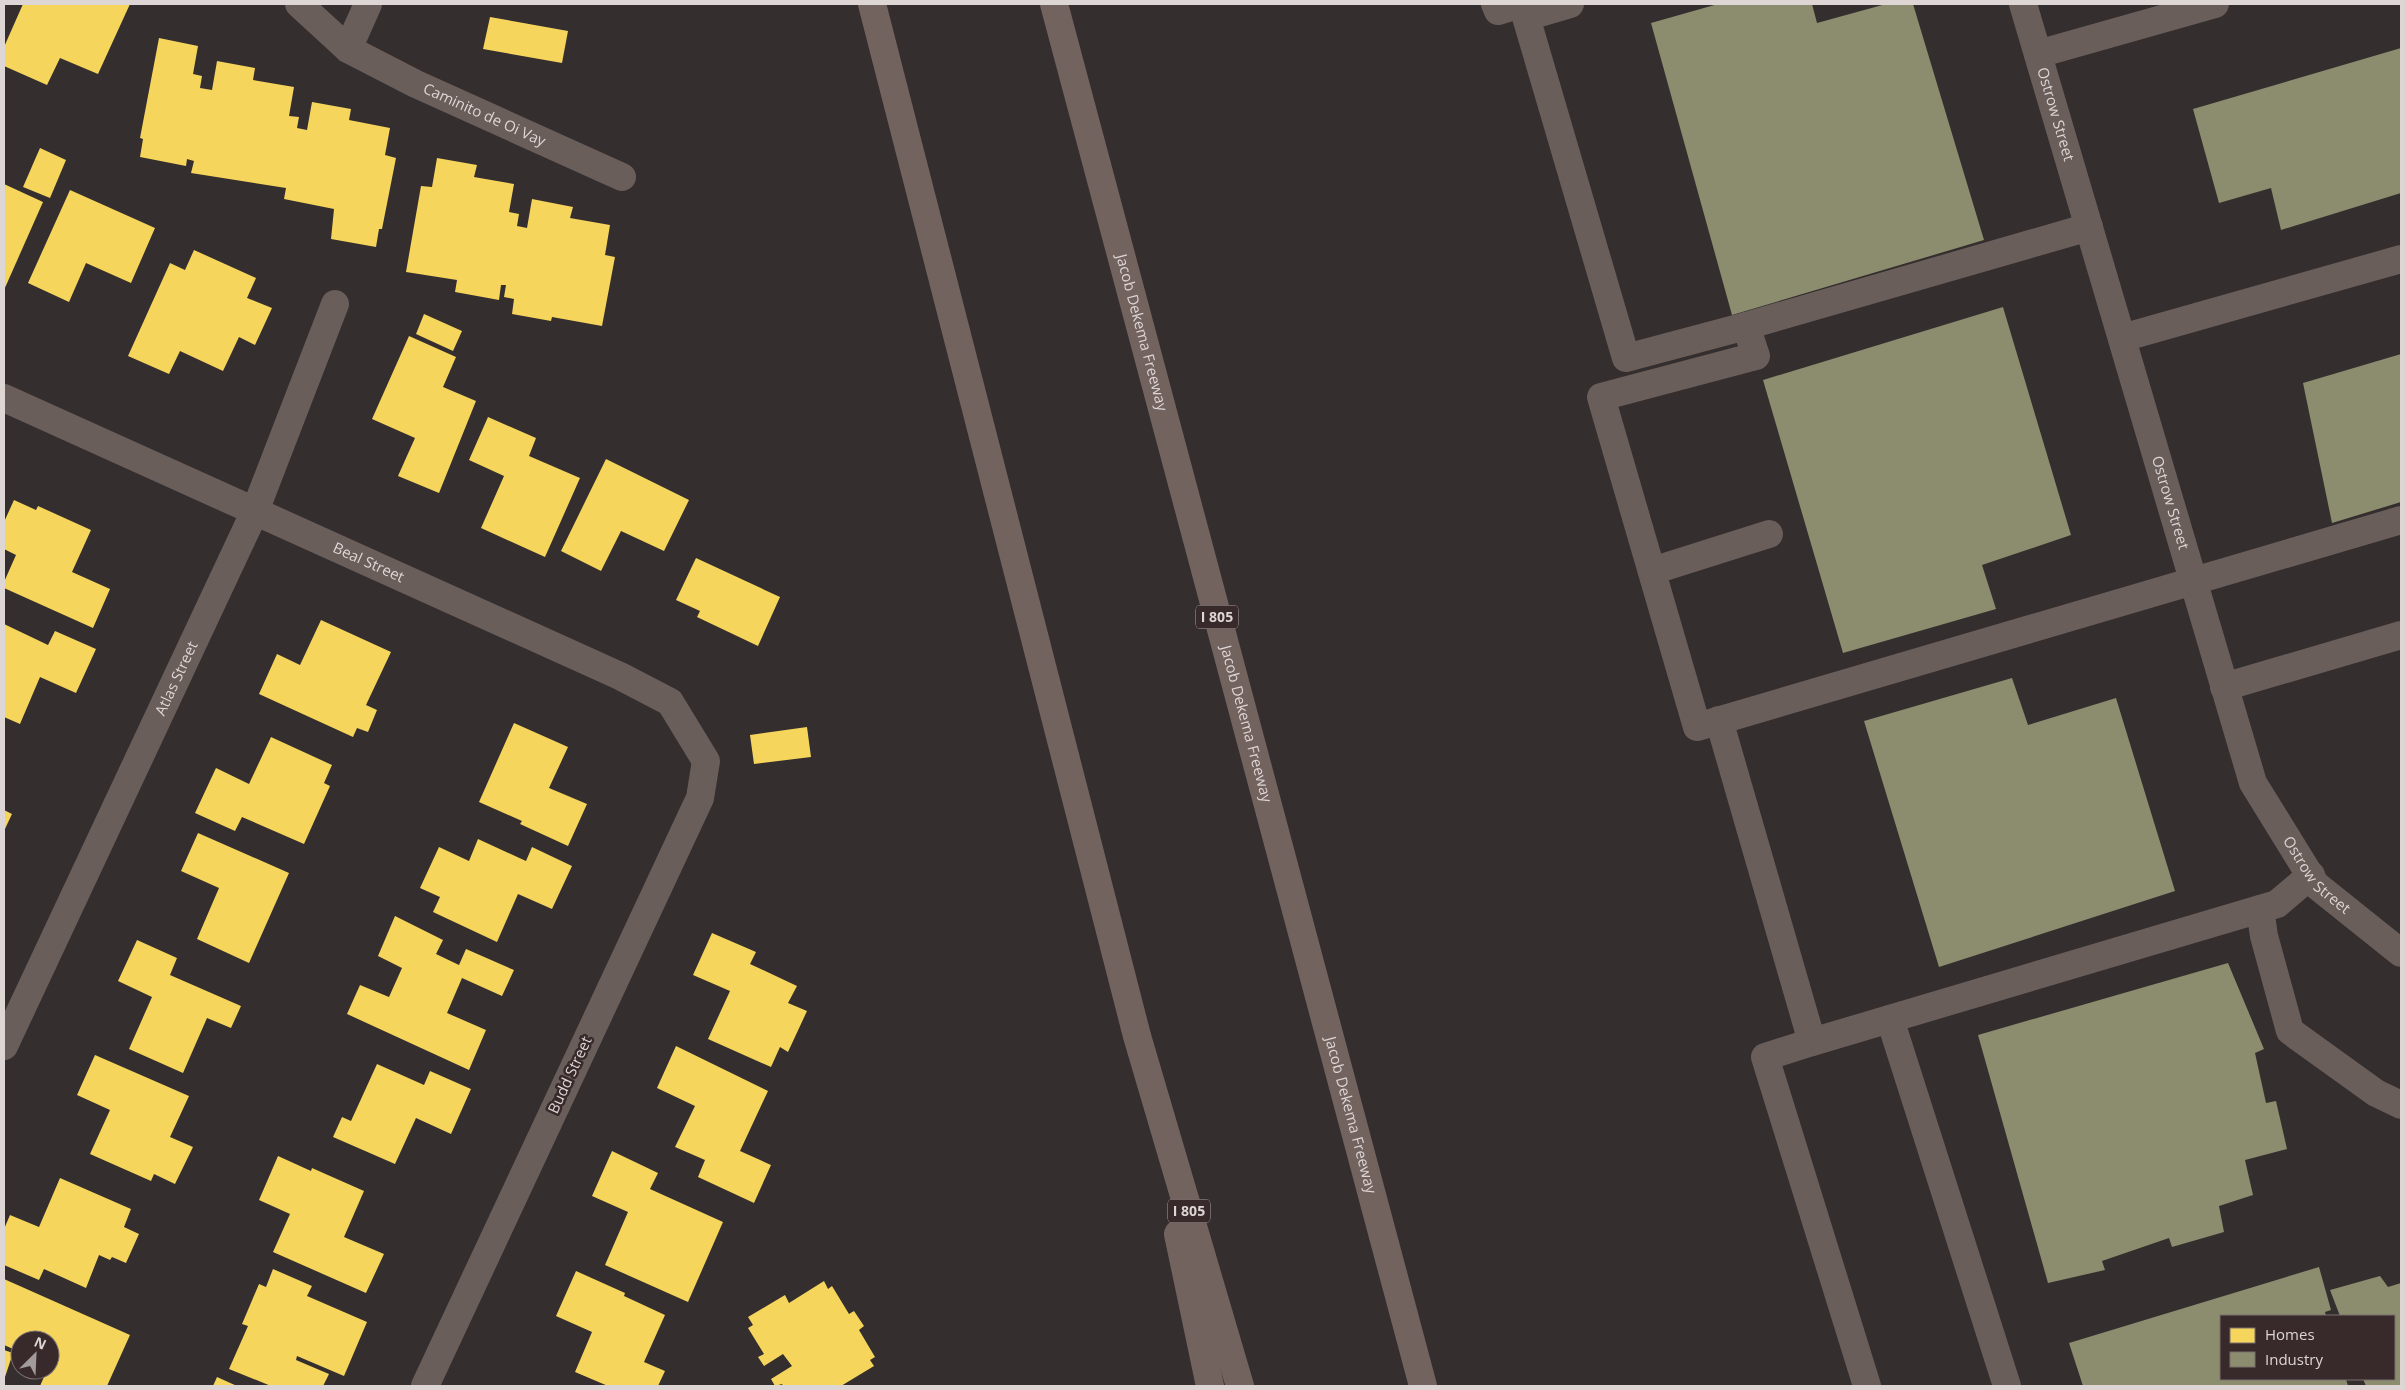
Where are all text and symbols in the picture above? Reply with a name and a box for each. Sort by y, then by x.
street label: Ostrow Street [2033,65,2080,163]
street label: Caminito de Oi Vay [420,78,550,151]
street label: Jacob Dekema Freeway [1112,250,1173,413]
street label: Ostrow Street [2148,453,2195,552]
street label: Beal Street [330,537,408,586]
road number: I 805 [1196,606,1238,628]
street label: Atlas Street [149,638,202,718]
street label: Jacob Dekema Freeway [1216,641,1278,805]
street label: Ostrow Street [2279,832,2355,918]
street label: Jacob Dekema Freeway [1321,1032,1382,1196]
street label: Budd Street [542,1033,596,1116]
road number: I 805 [1168,1200,1210,1222]
legend [2220,1315,2395,1380]
text: Homes [2265,1324,2315,1344]
north arrow [10,1330,60,1380]
text: N [31,1332,50,1354]
text: Industry [2265,1349,2323,1369]

